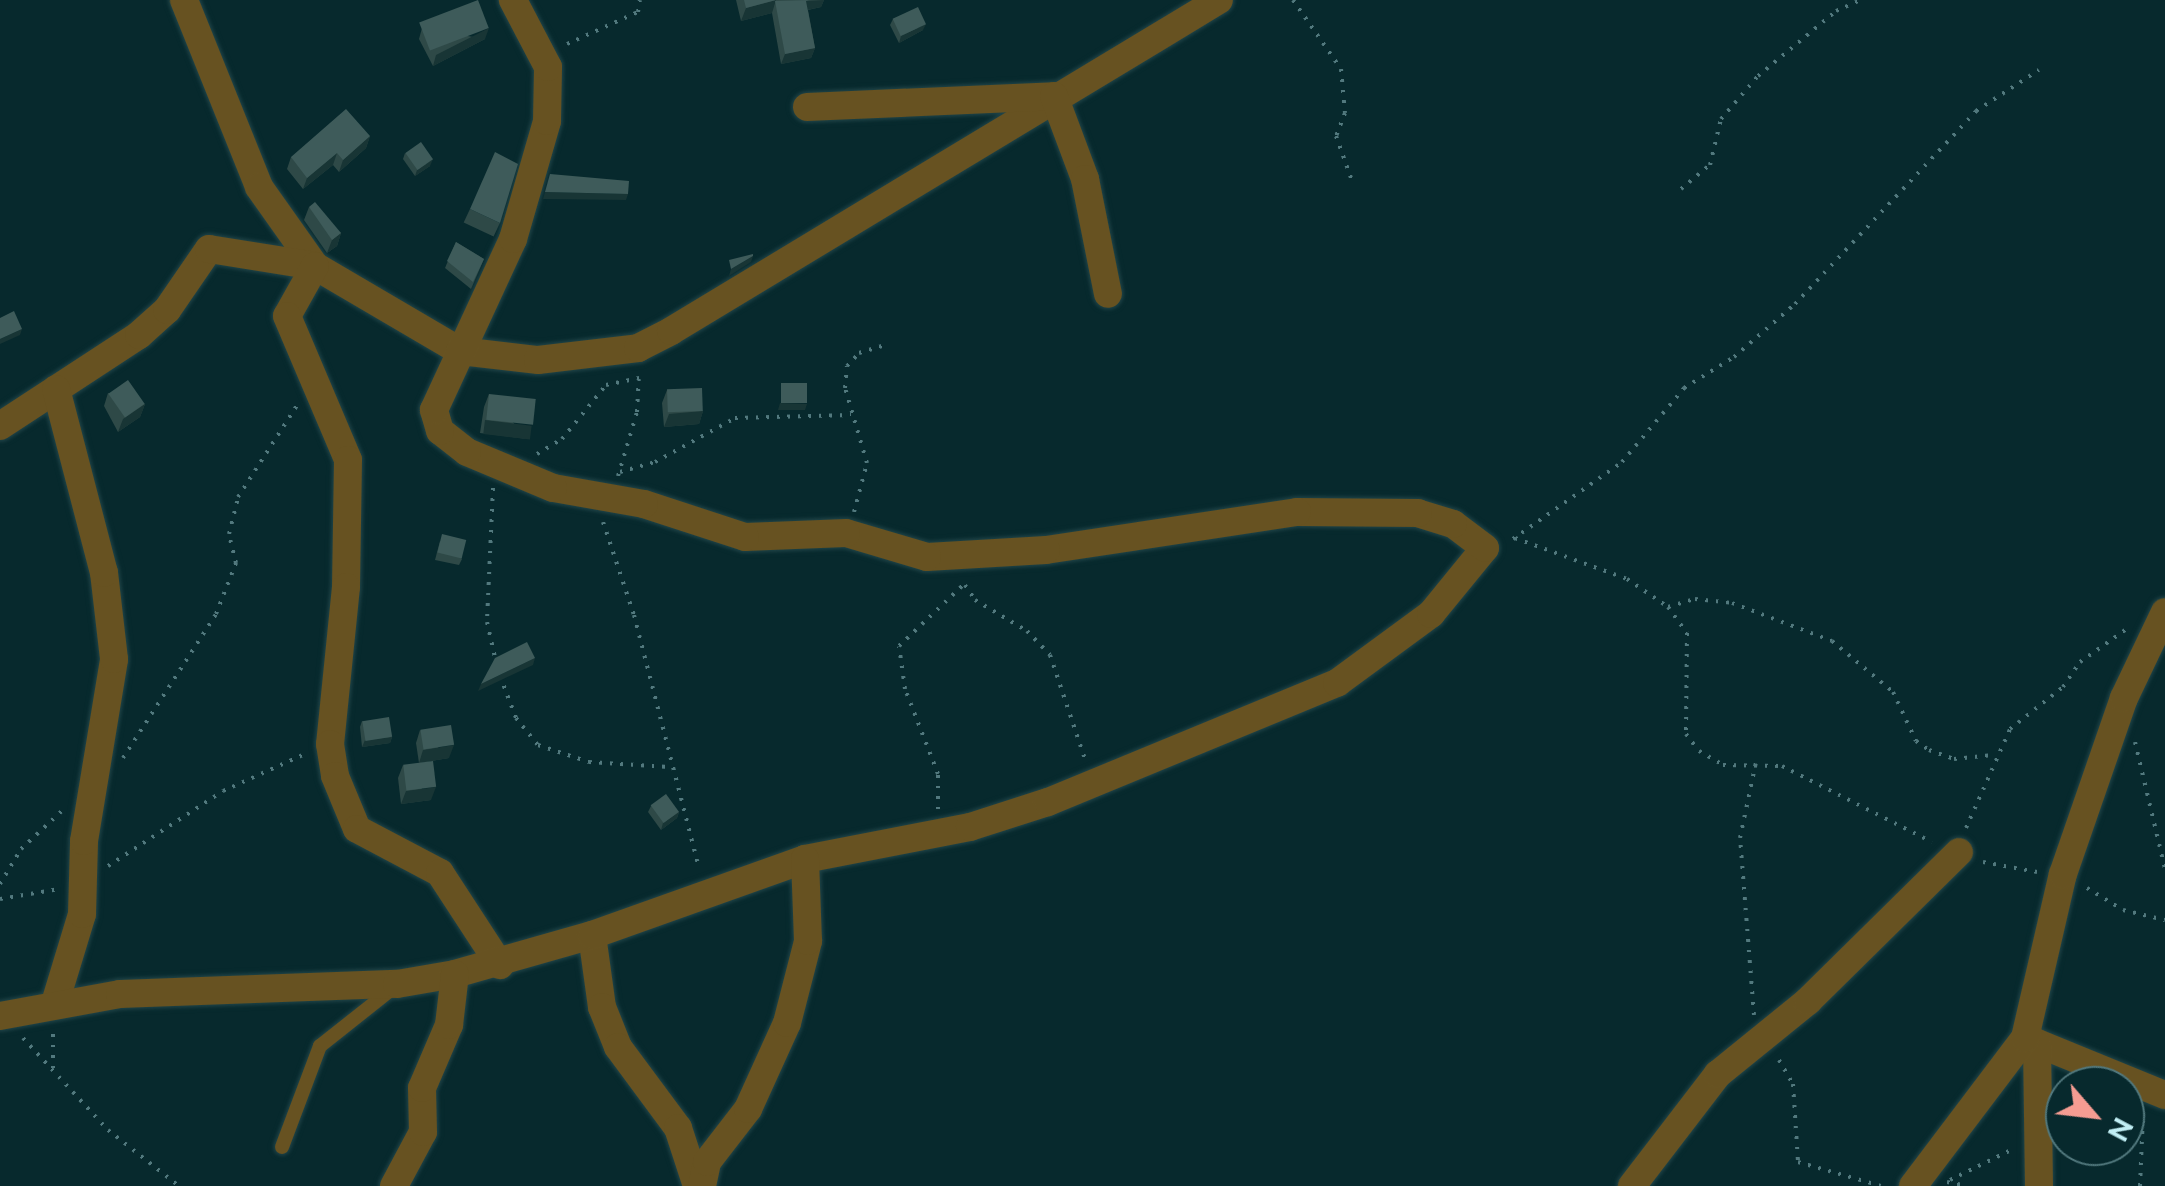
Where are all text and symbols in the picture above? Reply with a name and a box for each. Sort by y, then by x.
north arrow [2045,1066,2145,1166]
text: N [2101,1112,2140,1147]

